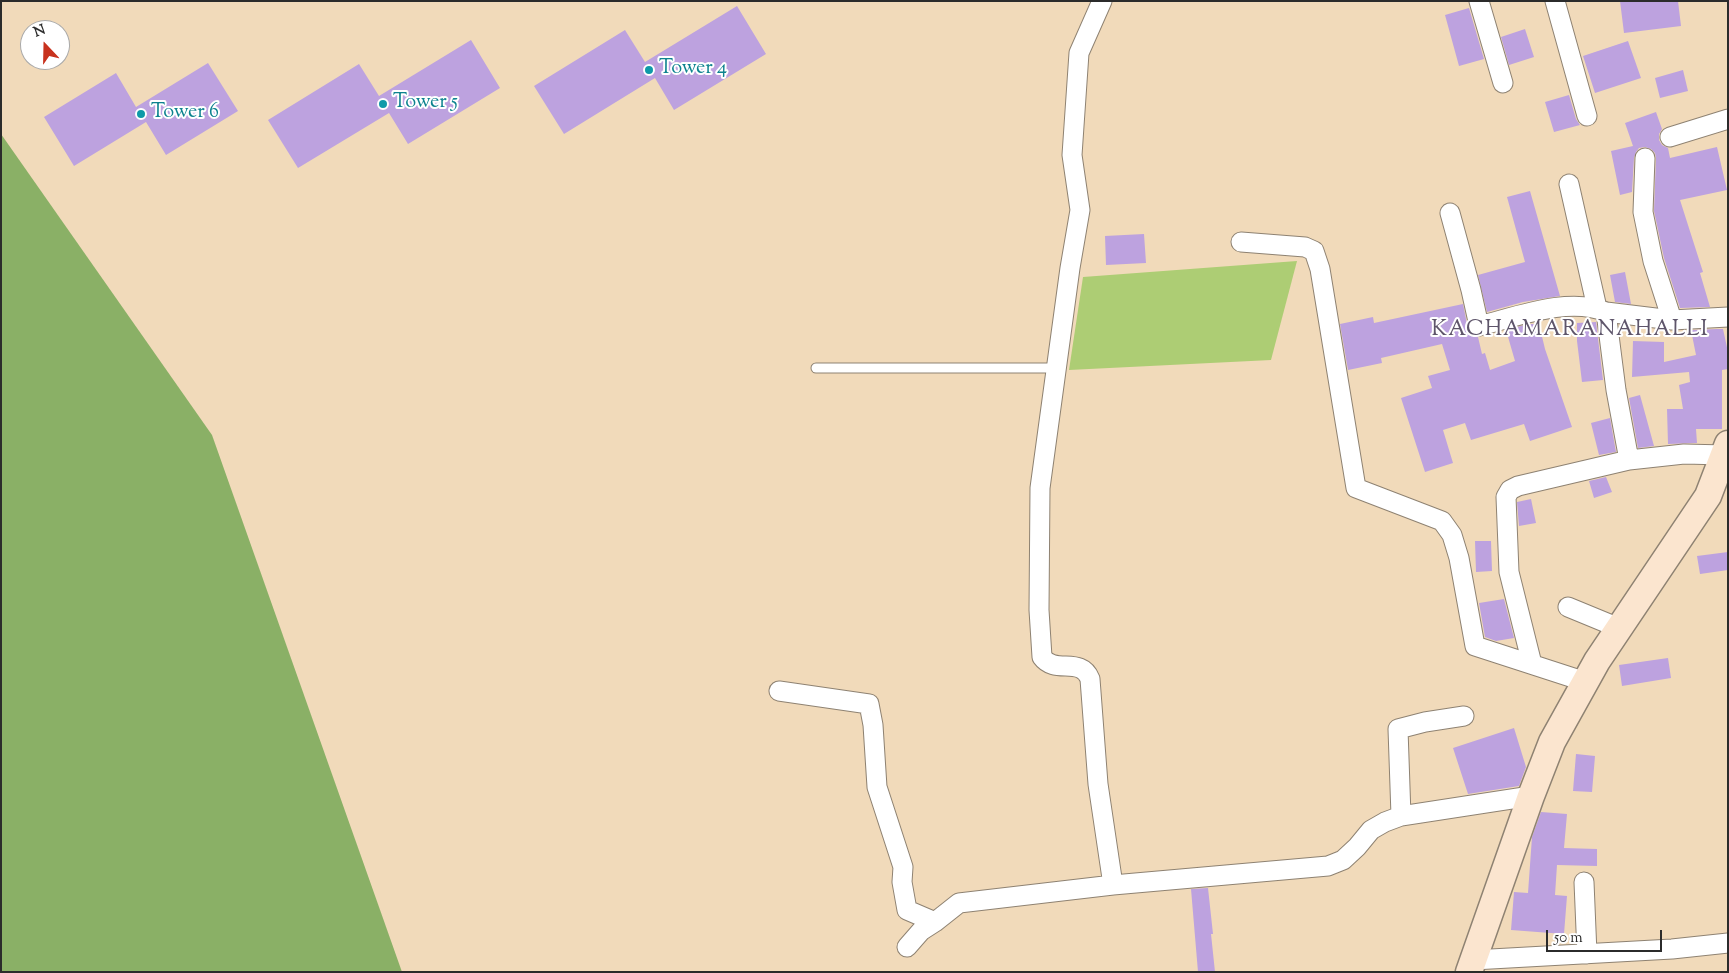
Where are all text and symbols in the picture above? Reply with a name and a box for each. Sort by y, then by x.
north arrow [20,20,70,70]
text: N [31,21,49,43]
place label: Tower 4 [659,58,727,82]
marker: Tower 4 [643,64,655,76]
place label: Tower 5 [393,92,458,116]
marker: Tower 5 [377,98,389,110]
place label: Tower 6 [151,102,219,126]
marker: Tower 6 [135,108,147,120]
district label: KACHAMARANAHALLI [1429,318,1711,344]
scale bar [1549,920,1665,952]
text: 50 m [1554,928,1583,949]

